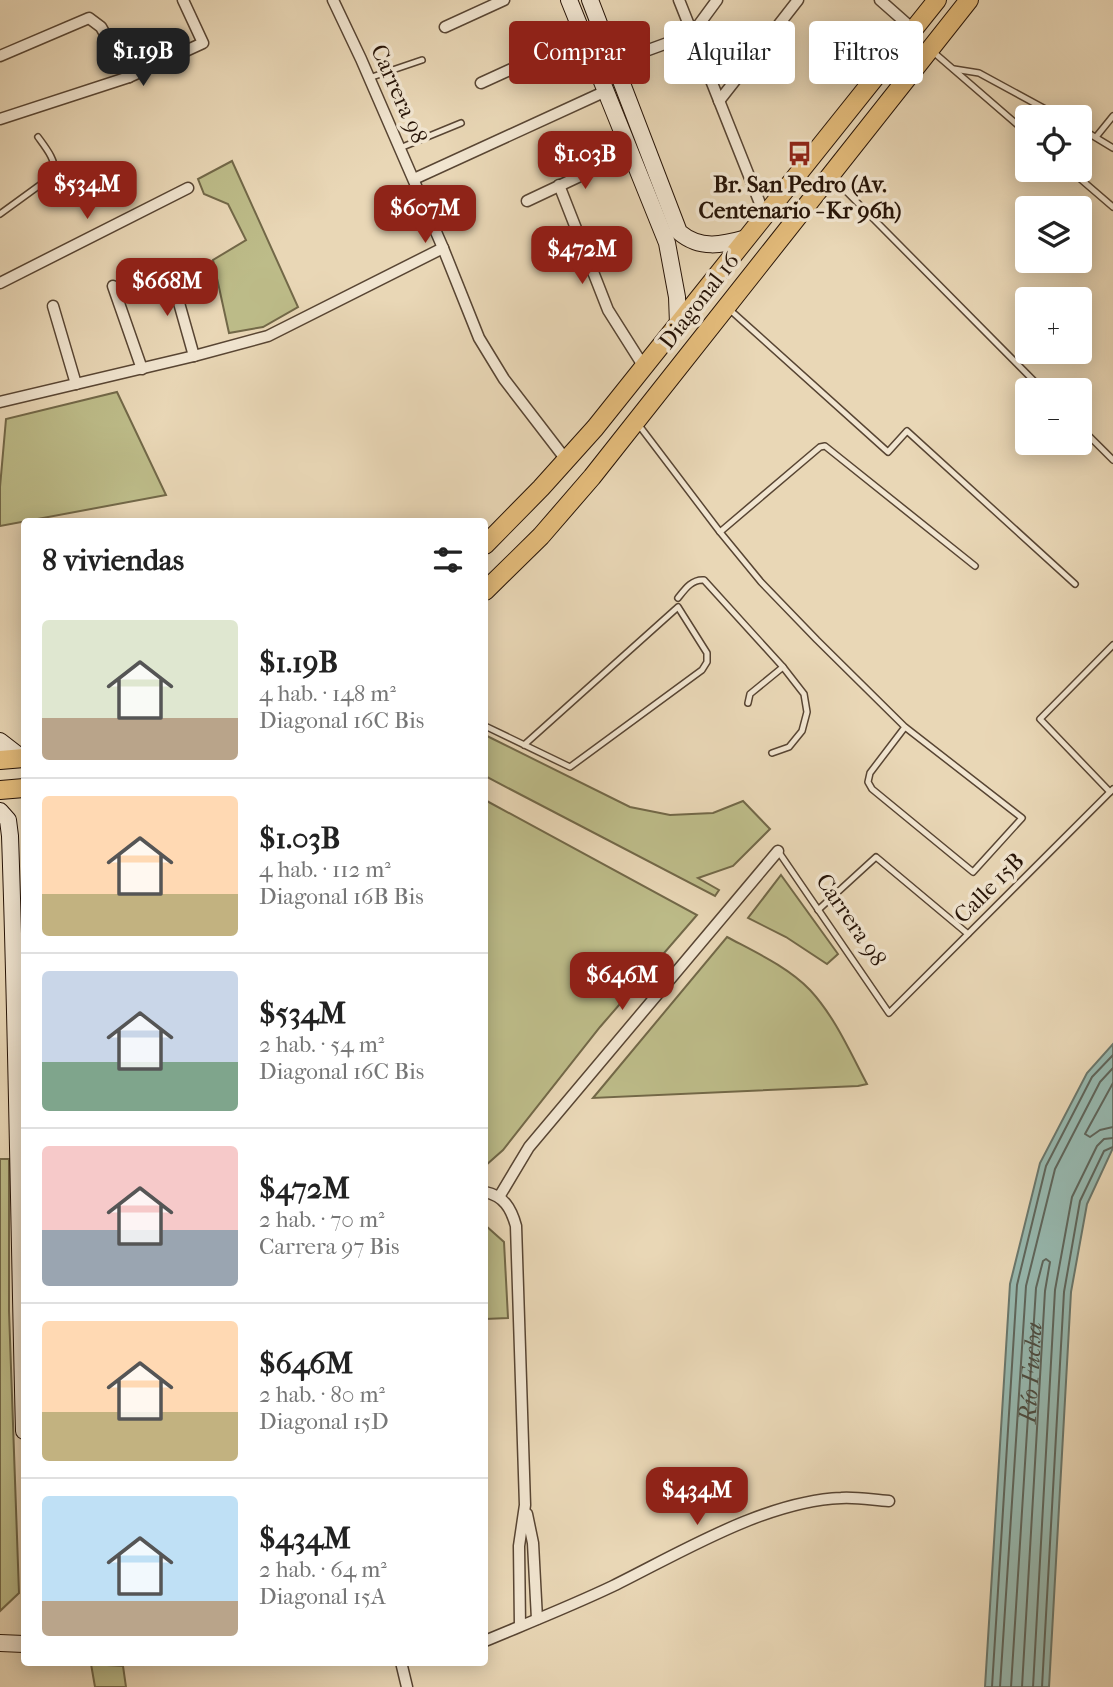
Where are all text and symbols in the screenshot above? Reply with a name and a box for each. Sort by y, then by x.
chip: Comprar [509,21,650,84]
chip: Alquilar [664,21,795,84]
chip: Filtros [809,21,923,84]
pin: $1.19B [86,28,200,88]
text: $1.19B [113,37,173,64]
street label: Carrera 98 [365,40,433,148]
map controls [1015,105,1092,455]
button: locate [1015,105,1092,182]
pin: $1.03B [528,132,642,191]
text: $1.03B [554,140,616,167]
bus stop icon: Br. San Pedro (Av. Centenario - Kr 96h) [786,140,814,168]
pin: $534M [38,162,136,221]
text: $534M [54,170,120,197]
place label: Br. San Pedro (Av. Centenario - Kr 96h) [699,171,901,224]
pin: $607M [376,186,474,245]
text: $607M [390,194,460,221]
button: layers [1015,196,1092,273]
pin: $472M [533,226,631,286]
text: $472M [547,235,617,262]
street label: Diagonal 16 [653,247,745,354]
pin: $668M [118,258,216,318]
text: $668M [132,267,202,294]
button: + [1015,287,1092,364]
button: − [1015,378,1092,455]
icon: filters [429,541,467,579]
text: 8 viviendas [42,543,184,578]
text: $1.19B [259,645,338,680]
icon: home [98,648,182,732]
text: 4 hab. · 148 m² [259,680,396,707]
text: Diagonal 16C Bis [259,707,424,734]
text: $1.03B [259,821,340,856]
icon: home [98,824,182,908]
street label: Calle 15B [948,847,1030,929]
text: 4 hab. · 112 m² [259,856,391,883]
street label: Carrera 98 [810,869,892,971]
text: Diagonal 16B Bis [259,883,424,910]
pin: $646M [573,953,671,1012]
text: $646M [586,961,658,988]
text: $534M [259,996,346,1031]
icon: home [98,999,182,1083]
text: 2 hab. · 54 m² [259,1031,384,1058]
text: Diagonal 16C Bis [259,1058,424,1085]
text: $472M [259,1171,350,1206]
icon: home [98,1174,182,1258]
text: 2 hab. · 70 m² [259,1206,385,1233]
text: Carrera 97 Bis [259,1233,400,1260]
water label: Río Fucha [1013,1321,1048,1426]
text: $646M [259,1346,353,1381]
icon: home [98,1349,182,1433]
text: 2 hab. · 80 m² [259,1381,385,1408]
text: Diagonal 15D [259,1408,389,1435]
pin: $434M [648,1468,746,1527]
text: $434M [662,1476,732,1503]
text: $434M [259,1521,351,1556]
icon: home [98,1524,182,1608]
text: 2 hab. · 64 m² [259,1556,387,1583]
text: Diagonal 15A [259,1583,386,1610]

